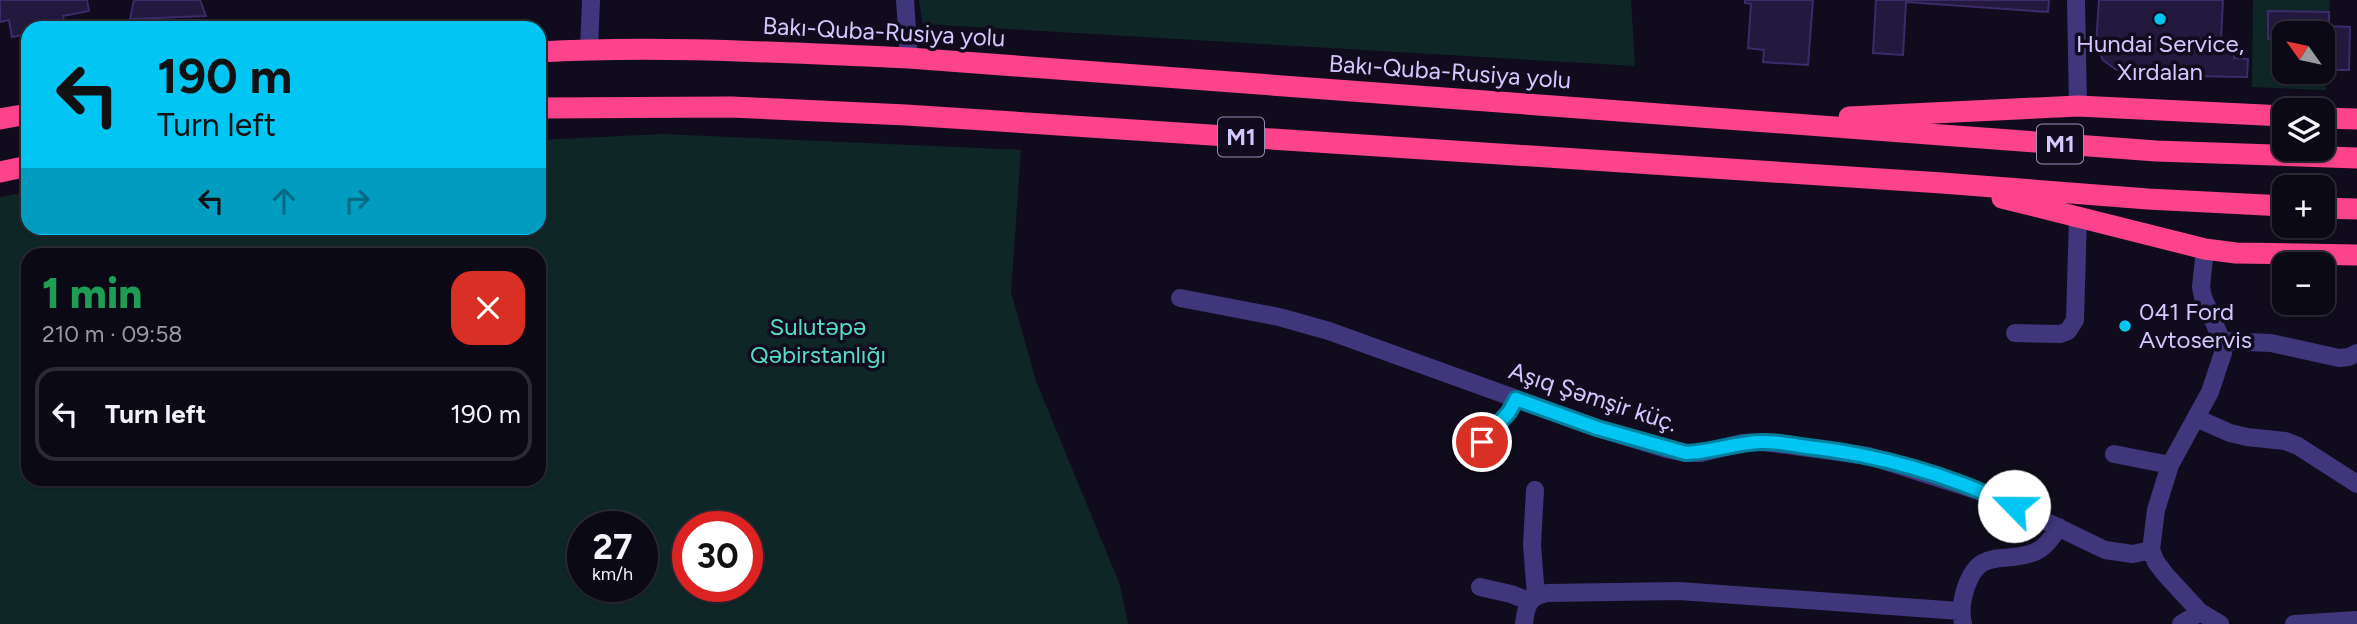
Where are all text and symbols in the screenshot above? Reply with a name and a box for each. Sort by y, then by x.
street label: Bakı-Quba-Rusiya yolu [762,11,1006,52]
marker: Hundai Service, Xırdalan [2152,11,2168,27]
north arrow [2272,21,2334,84]
map controls [2272,21,2335,315]
place label: Hundai Service, Xırdalan [2076,29,2244,86]
text: 190 m [157,46,292,105]
icon: left [42,49,133,140]
street label: Bakı-Quba-Rusiya yolu [1328,49,1572,94]
button: layers [2272,98,2335,161]
text: Turn left [157,106,276,144]
road number: M1 [1218,118,1264,156]
road number: M1 [2037,125,2083,164]
button: + [2272,175,2335,238]
icon: left [192,182,230,220]
icon: ahead [265,182,303,220]
icon: right [338,182,376,220]
button: − [2272,252,2335,315]
text: 1 min [42,268,142,319]
button: close [451,271,525,345]
place label: 041 Ford Avtoservis [2139,297,2252,354]
park label: Sulutəpə Qəbirstanlığı [750,312,886,369]
marker: 041 Ford Avtoservis [2117,318,2133,334]
text: 210 m · 09:58 [42,320,182,348]
street label: Aşıq Şəmşir küç. [1505,356,1681,437]
icon: left [46,395,84,433]
text: Turn left [105,398,206,430]
text: 190 m [450,398,521,430]
pin [1452,412,1512,472]
icon: arrive [1463,423,1501,461]
position arrow [1977,469,2051,543]
speed limit sign: 30 [672,511,763,602]
text: 27 [593,526,632,568]
text: km/h [592,563,633,585]

